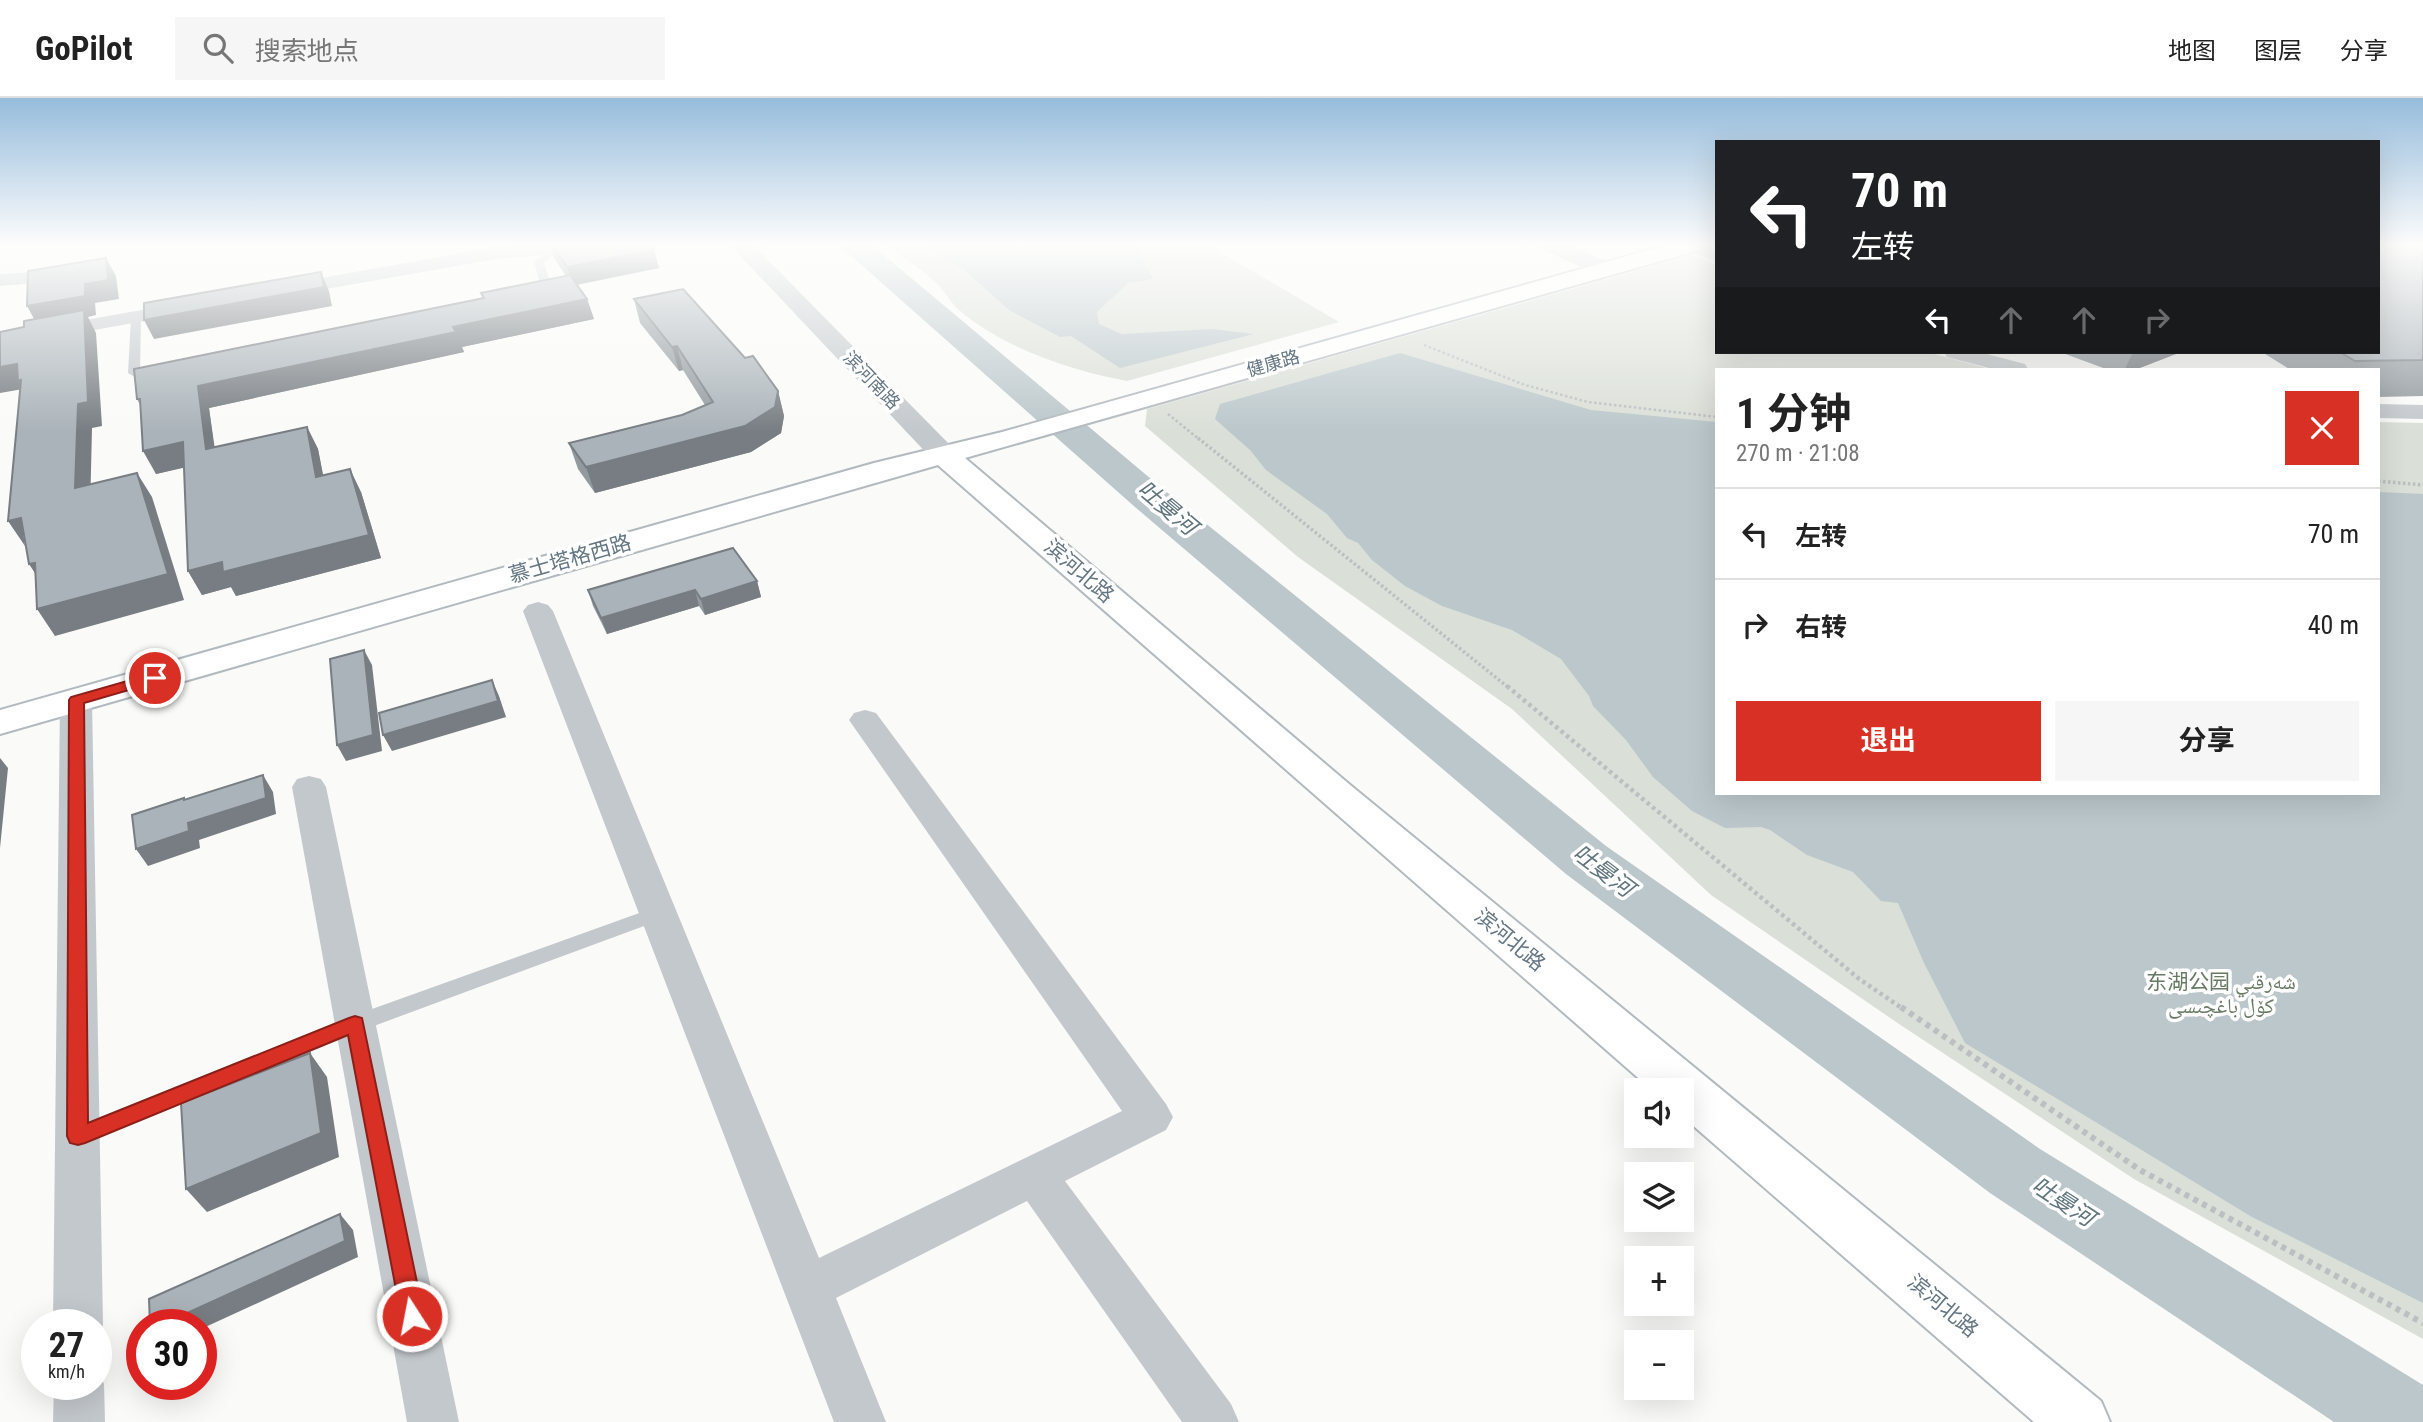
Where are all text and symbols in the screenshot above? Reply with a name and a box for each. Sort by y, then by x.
search box [175,17,665,80]
text: GoPilot [35,29,133,68]
icon: search [199,29,237,67]
text: 搜索地点 [255,36,359,66]
text: 地图 [2168,37,2216,65]
text: 图层 [2254,37,2302,65]
text: 分享 [2340,37,2388,65]
text: 70 m [1851,162,1948,219]
icon: left [1736,168,1827,259]
text: 左转 [1851,228,1915,266]
icon: left [1919,301,1957,339]
icon: ahead [1992,301,2030,339]
icon: ahead [2065,301,2103,339]
icon: right [2138,301,2176,339]
street label: 健康路 [1244,345,1302,381]
street label: 滨河南路 [839,347,905,413]
text: 1 分钟 [1736,389,1851,438]
button: close [2285,391,2359,465]
text: 270 m · 21:08 [1736,440,1860,467]
water label: 吐曼河 [1132,475,1205,543]
icon: left [1736,515,1774,553]
text: 70 m [2308,519,2359,549]
text: 左转 [1795,521,1847,551]
street label: 慕士塔格西路 [506,530,634,588]
street label: 滨河北路 [1039,534,1119,608]
icon: right [1736,606,1774,644]
text: 40 m [2308,610,2359,640]
text: 右转 [1795,612,1847,642]
pin [125,648,185,708]
icon: arrive [136,659,174,697]
button: 退出 [1736,701,2041,781]
button: 分享 [2055,701,2359,781]
water label: 吐曼河 [1567,839,1642,905]
street label: 滨河北路 [1470,904,1550,976]
park label: 东湖公园 شەرقىي كۆل باغچىسى [2146,970,2296,1019]
map controls [1624,1078,1694,1400]
button: sound [1624,1078,1694,1148]
button: layers [1624,1162,1694,1232]
water label: 吐曼河 [2027,1172,2103,1234]
button: + [1624,1246,1694,1316]
street label: 滨河北路 [1903,1270,1983,1342]
position arrow [375,1279,449,1353]
speed limit sign: 30 [126,1309,217,1400]
text: 27 [49,1325,84,1366]
button: − [1624,1330,1694,1400]
text: km/h [48,1361,85,1382]

